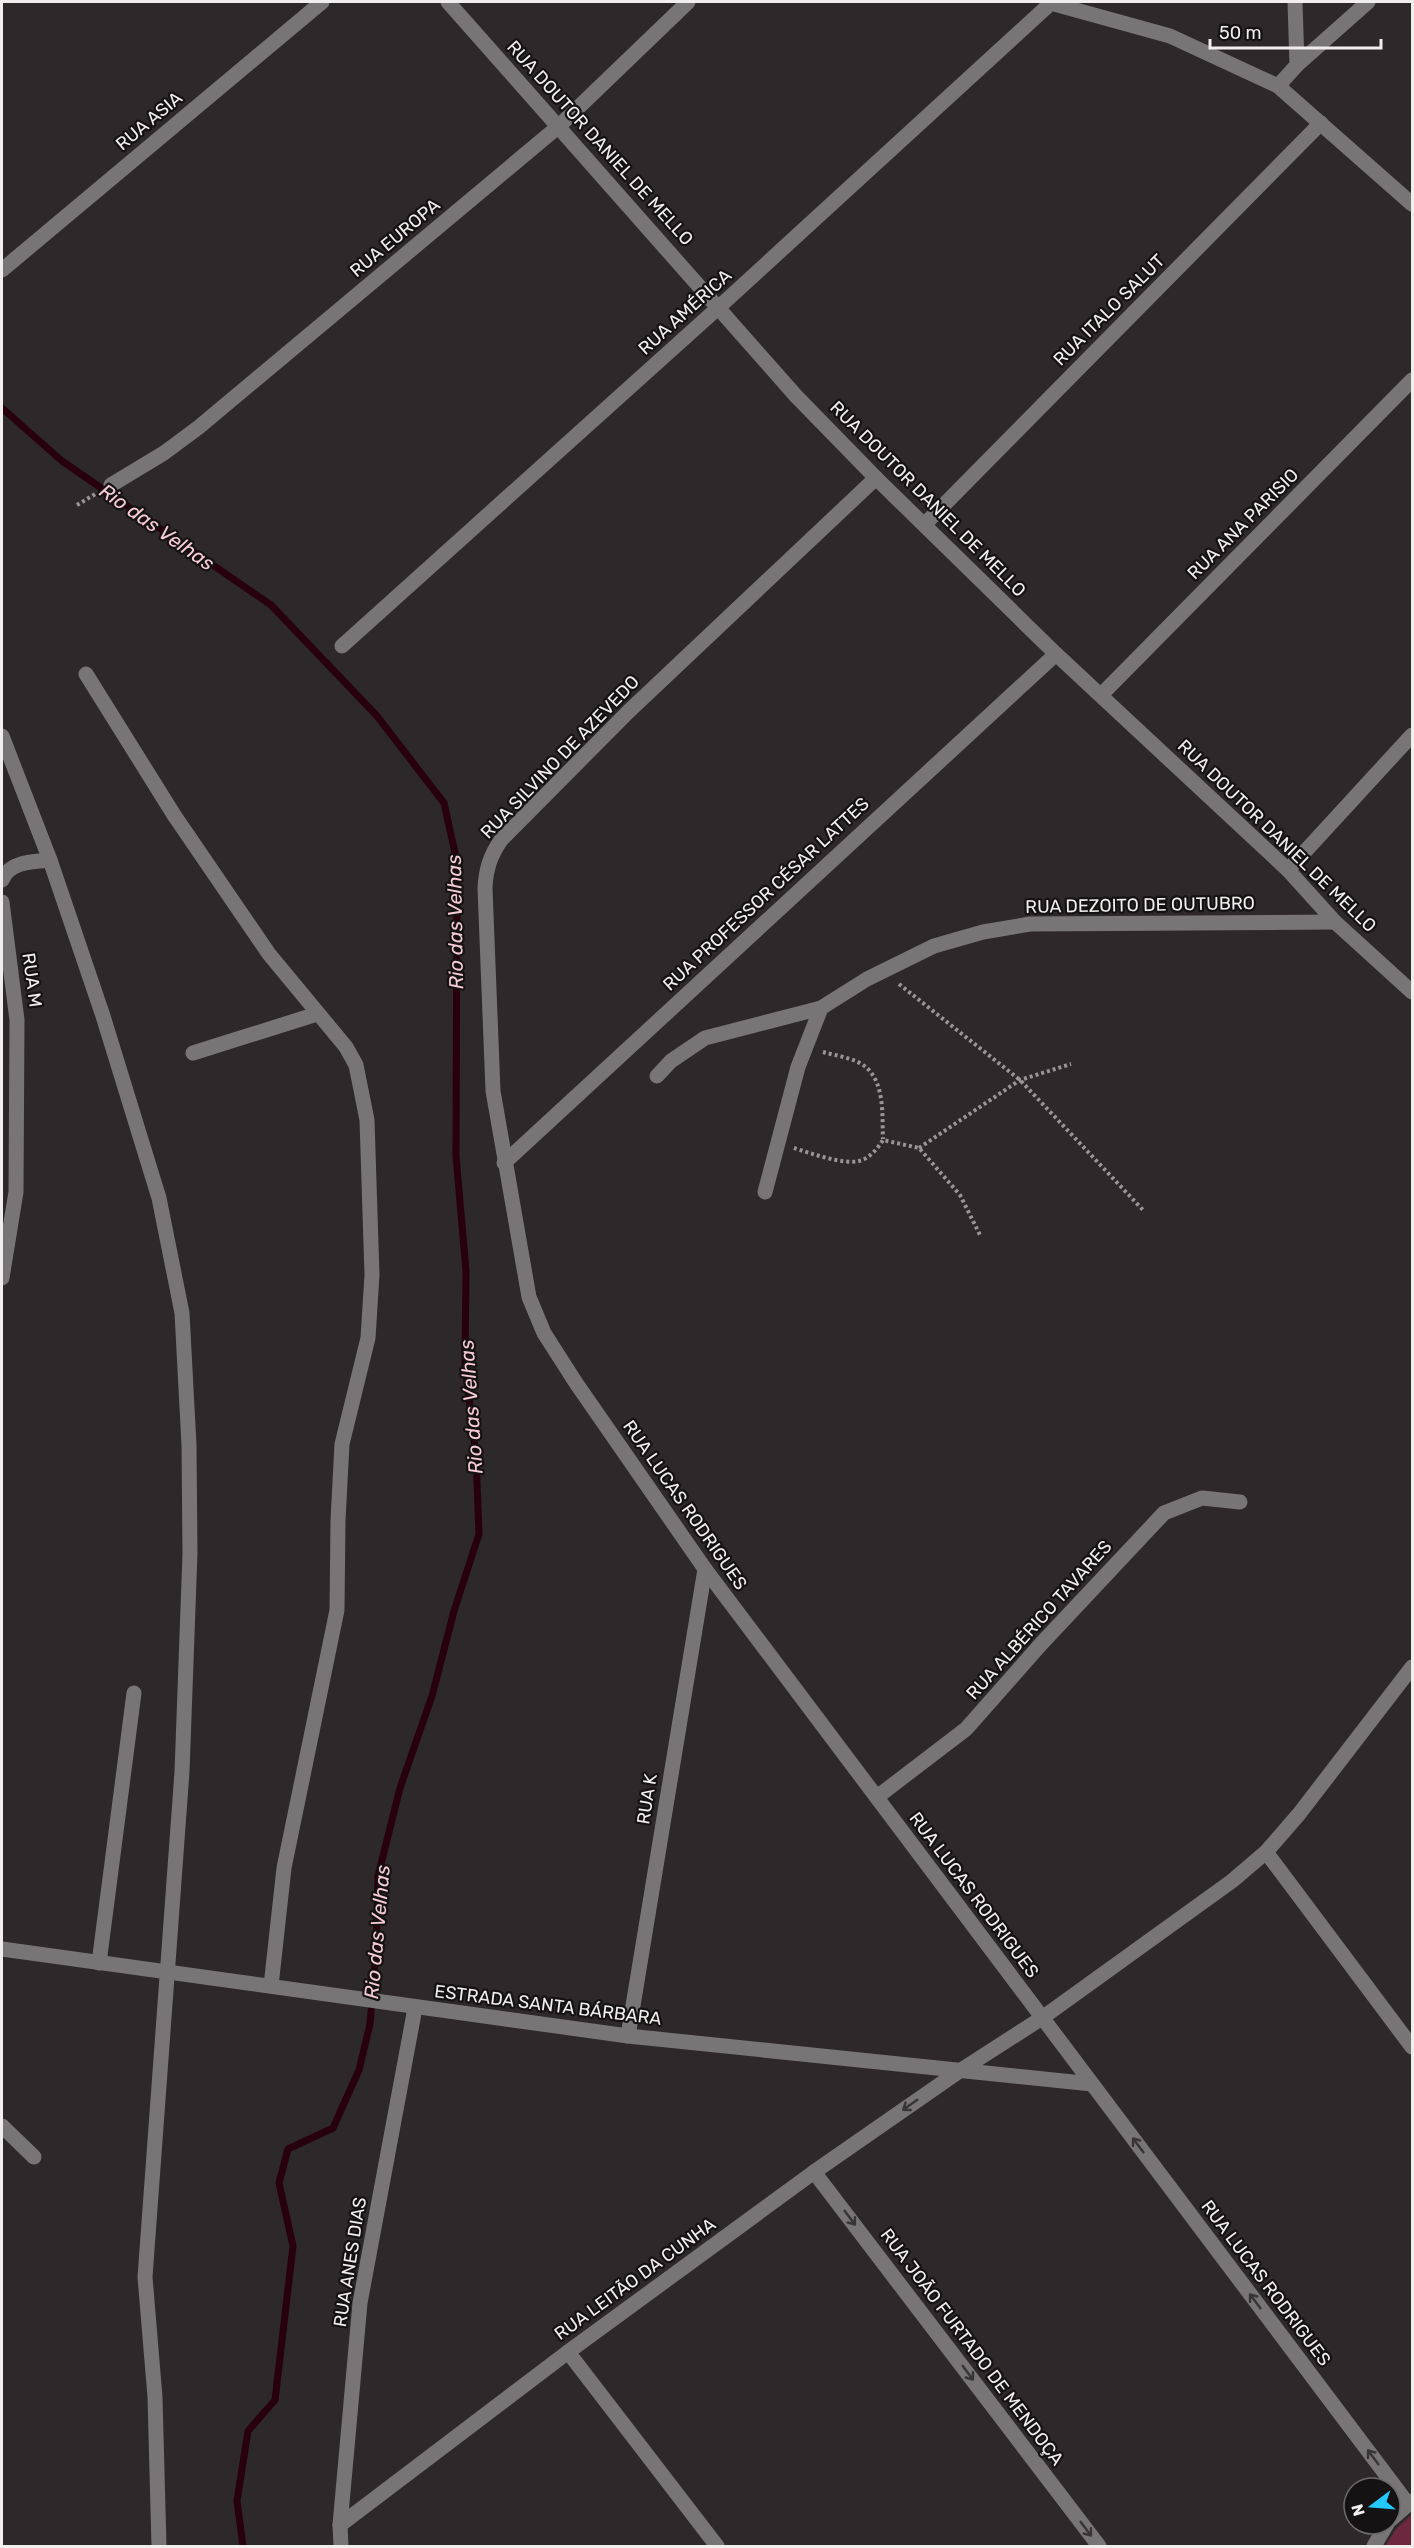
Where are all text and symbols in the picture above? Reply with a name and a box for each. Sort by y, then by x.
scale bar [1210,12,1381,50]
text: 50 m [1219,22,1262,44]
street label: RUA DOUTOR DANIEL DE MELLO [502,36,698,250]
street label: RUA ASIA [111,87,187,155]
street label: RUA EUROPA [346,194,444,282]
street label: RUA ITALO SALUT [1049,250,1169,370]
street label: RUA AMÉRICA [634,264,736,360]
street label: RUA DOUTOR DANIEL DE MELLO [826,397,1030,601]
street label: RUA ANA PARISIO [1183,464,1303,584]
water label: Rio das Velhas [95,479,219,575]
street label: RUA SILVINO DE AZEVEDO [476,671,644,843]
street label: RUA DOUTOR DANIEL DE MELLO [1173,735,1381,937]
street label: RUA PROFESSOR CÉSAR LATTES [658,793,874,995]
water label: Rio das Velhas [442,854,468,990]
street label: RUA DEZOITO DE OUTUBRO [1025,892,1255,918]
street label: RUA M [17,951,47,1009]
water label: Rio das Velhas [454,1339,488,1475]
street label: RUA LUCAS RODRIGUES [618,1416,752,1594]
street label: RUA ALBÉRICO TAVARES [962,1536,1116,1704]
street label: RUA K [632,1772,662,1826]
street label: RUA LUCAS RODRIGUES [904,1808,1044,1982]
water label: Rio das Velhas [359,1864,395,2000]
street label: ESTRADA SANTA BÁRBARA [433,1980,663,2030]
one-way arrow [903,2099,919,2111]
one-way arrow [1132,2138,1144,2154]
street label: RUA ANES DIAS [329,2196,371,2328]
street label: RUA LUCAS RODRIGUES [1196,2196,1336,2370]
one-way arrow [843,2210,856,2226]
street label: RUA LEITÃO DA CUNHA [550,2213,720,2345]
street label: RUA JOÃO FURTADO DE MENDOÇA [876,2224,1068,2470]
one-way arrow [1249,2293,1262,2309]
one-way arrow [961,2365,974,2381]
one-way arrow [1366,2449,1379,2465]
north arrow [1342,2476,1402,2536]
text: N [1347,2502,1369,2518]
one-way arrow [1079,2520,1092,2536]

